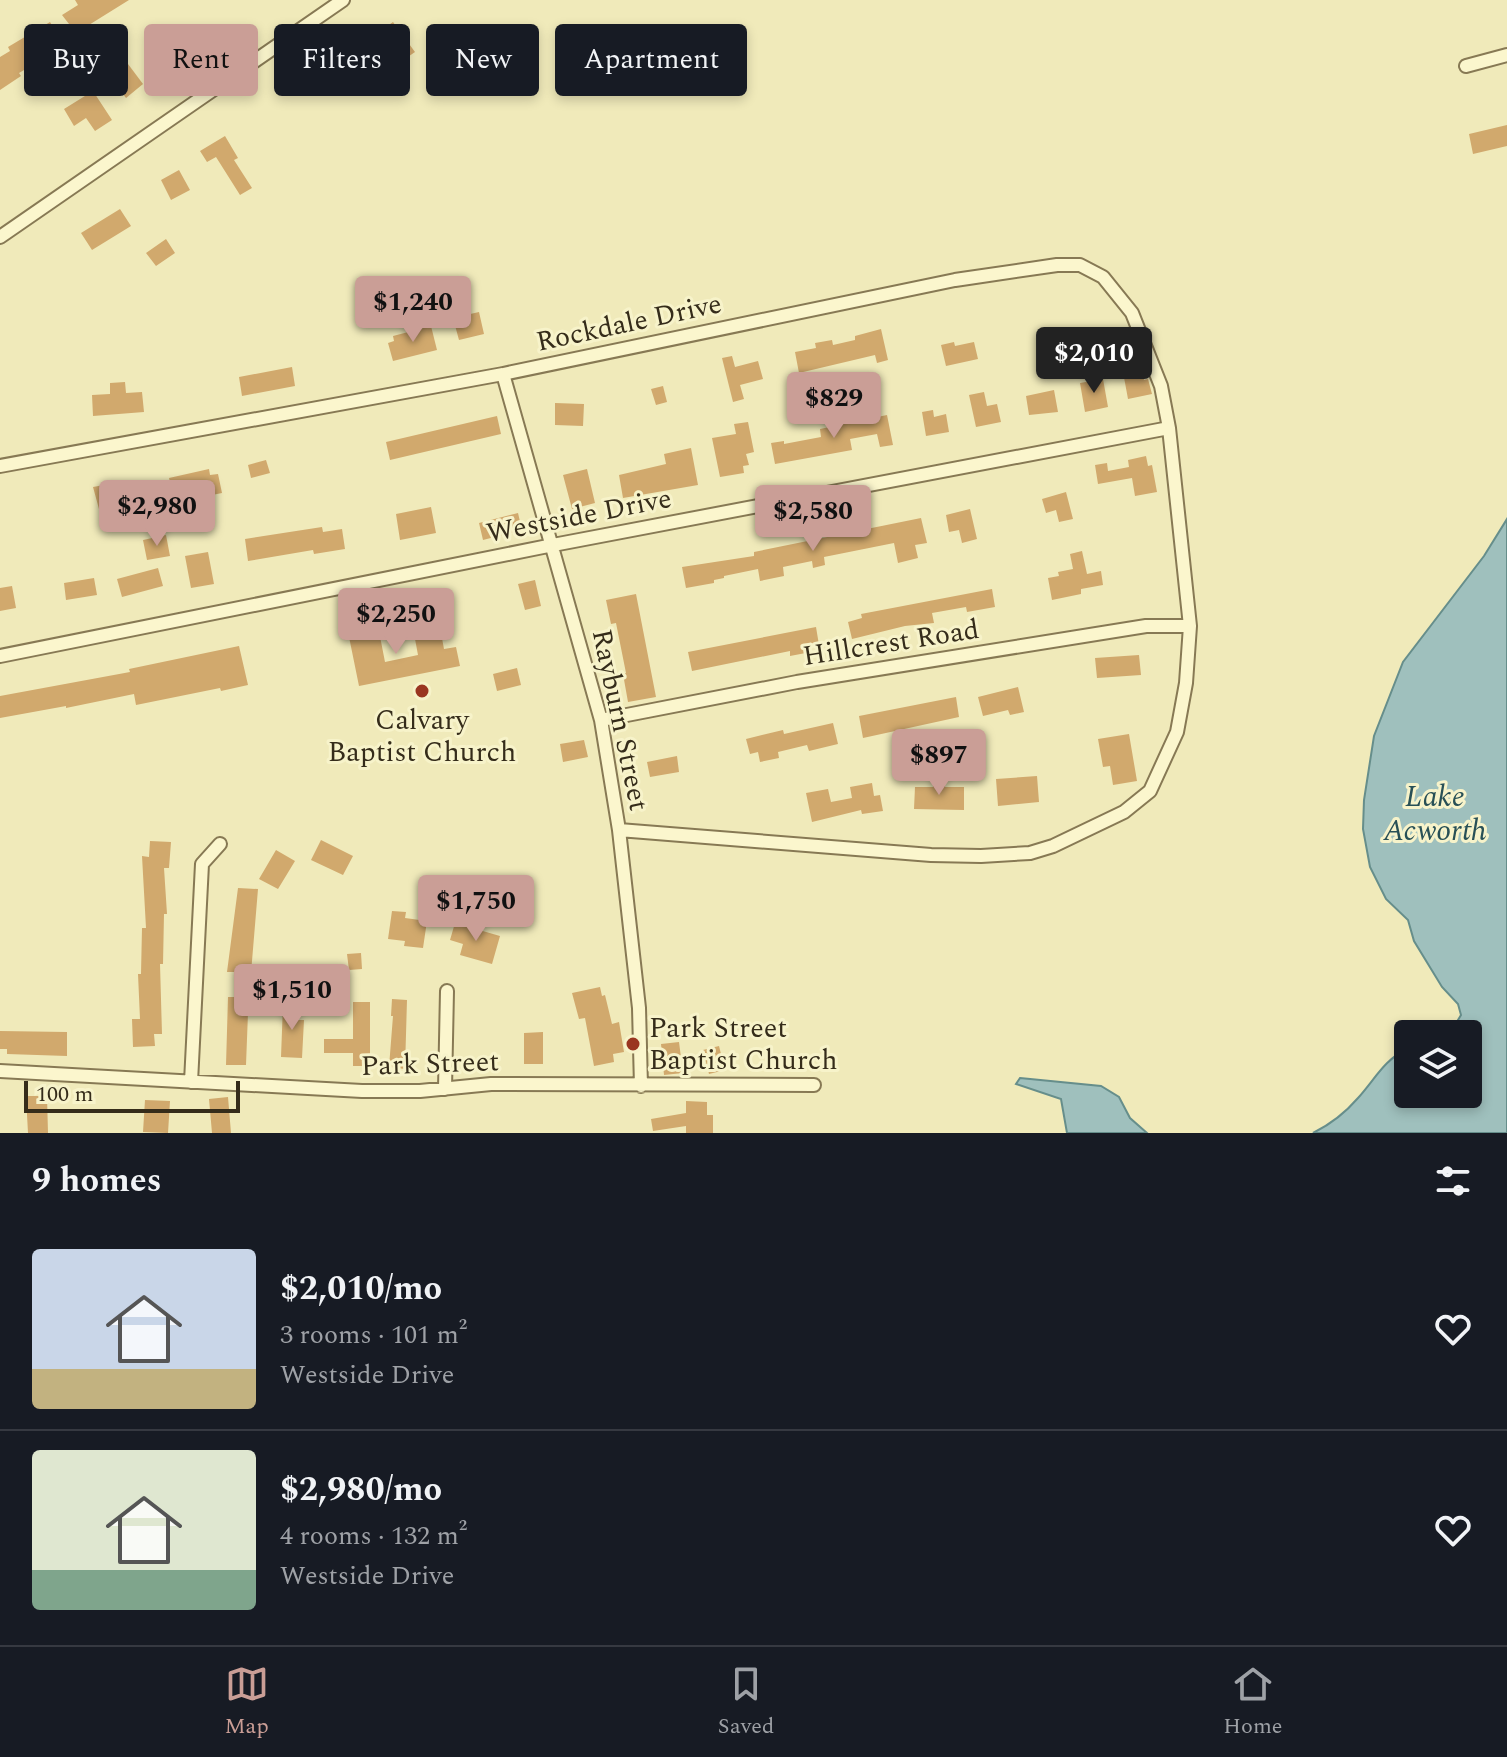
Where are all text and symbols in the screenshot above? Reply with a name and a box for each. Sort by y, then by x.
chip: Buy [24,24,128,96]
chip: Rent [144,24,258,96]
chip: Filters [274,24,410,96]
chip: New [426,24,539,96]
chip: Apartment [555,24,747,96]
pin: $1,240 [348,276,478,344]
text: $1,240 [373,282,453,322]
street label: Rockdale Drive [532,282,726,364]
pin: $2,010 [1029,327,1159,395]
text: $2,010 [1054,333,1134,373]
pin: $829 [787,372,881,440]
text: $829 [805,378,863,418]
street label: Westside Drive [483,477,675,555]
pin: $2,980 [92,480,222,548]
pin: $2,580 [748,485,878,553]
text: $2,980 [117,486,197,526]
text: $2,580 [773,491,853,531]
pin: $2,250 [331,588,461,656]
text: $2,250 [356,594,436,634]
street label: Hillcrest Road [800,608,982,678]
street label: Rayburn Street [580,625,660,815]
marker: Calvary Baptist Church [413,682,431,700]
place label: Calvary Baptist Church [328,699,516,774]
pin: $897 [892,729,986,797]
text: $897 [910,735,968,775]
water label: Lake Acworth [1382,774,1487,854]
pin: $1,750 [411,875,541,943]
text: $1,750 [436,881,516,921]
pin: $1,510 [227,964,357,1032]
text: $1,510 [252,970,332,1010]
place label: Park Street Baptist Church [649,1007,838,1082]
map controls [1394,1020,1482,1108]
button: layers [1394,1020,1482,1108]
marker: Park Street Baptist Church [624,1035,642,1053]
street label: Park Street [360,1040,500,1088]
scale bar [24,1077,240,1113]
text: 100 m [36,1078,93,1111]
text: 9 homes [32,1155,162,1207]
icon: filters [1431,1159,1475,1203]
text: $2,010/mo [280,1263,442,1315]
icon: home [96,1281,192,1377]
icon: heart [1431,1307,1475,1351]
text: 3 rooms · 101 m² [280,1315,467,1355]
text: Westside Drive [280,1355,454,1395]
text: $2,980/mo [280,1464,442,1516]
icon: home [96,1482,192,1578]
icon: heart [1431,1508,1475,1552]
text: 4 rooms · 132 m² [280,1516,467,1556]
text: Westside Drive [280,1556,454,1596]
tab: Map [224,1662,269,1743]
tab: Saved [718,1662,774,1743]
tab: Home [1223,1662,1282,1743]

